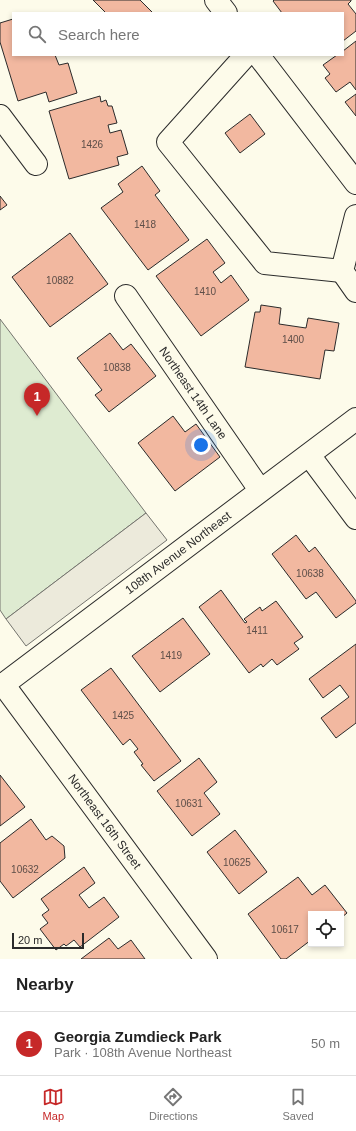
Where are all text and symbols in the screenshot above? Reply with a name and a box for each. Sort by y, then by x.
search box [12,12,344,56]
icon: search [26,23,48,45]
text: Search here [58,26,140,43]
house number: 1426 [81,139,104,150]
house number: 1418 [134,219,157,230]
house number: 10882 [46,275,74,286]
house number: 1410 [194,286,217,297]
house number: 1400 [282,334,305,345]
street label: Northeast 14th Lane [156,344,230,442]
house number: 10838 [103,362,131,373]
pin: 1 [24,383,50,416]
your location [191,435,211,455]
street label: 108th Avenue Northeast [123,508,234,597]
house number: 10638 [296,568,324,579]
house number: 1411 [246,625,268,636]
house number: 1419 [160,650,183,661]
house number: 1425 [112,710,135,721]
street label: Northeast 16th Street [65,771,145,872]
house number: 10631 [175,798,203,809]
house number: 10625 [223,857,251,868]
house number: 10632 [11,864,39,875]
map controls [308,911,344,947]
button: locate [308,911,344,947]
house number: 10617 [271,924,299,935]
scale bar [12,931,84,950]
text: 20 m [18,934,42,946]
text: Nearby [16,975,74,994]
text: Georgia Zumdieck Park [54,1028,222,1045]
text: 1 [25,1036,33,1051]
text: 50 m [311,1036,340,1051]
text: Park · 108th Avenue Northeast [54,1045,232,1060]
tab: Map [42,1086,64,1122]
tab: Directions [149,1086,198,1122]
tab: Saved [282,1086,314,1122]

